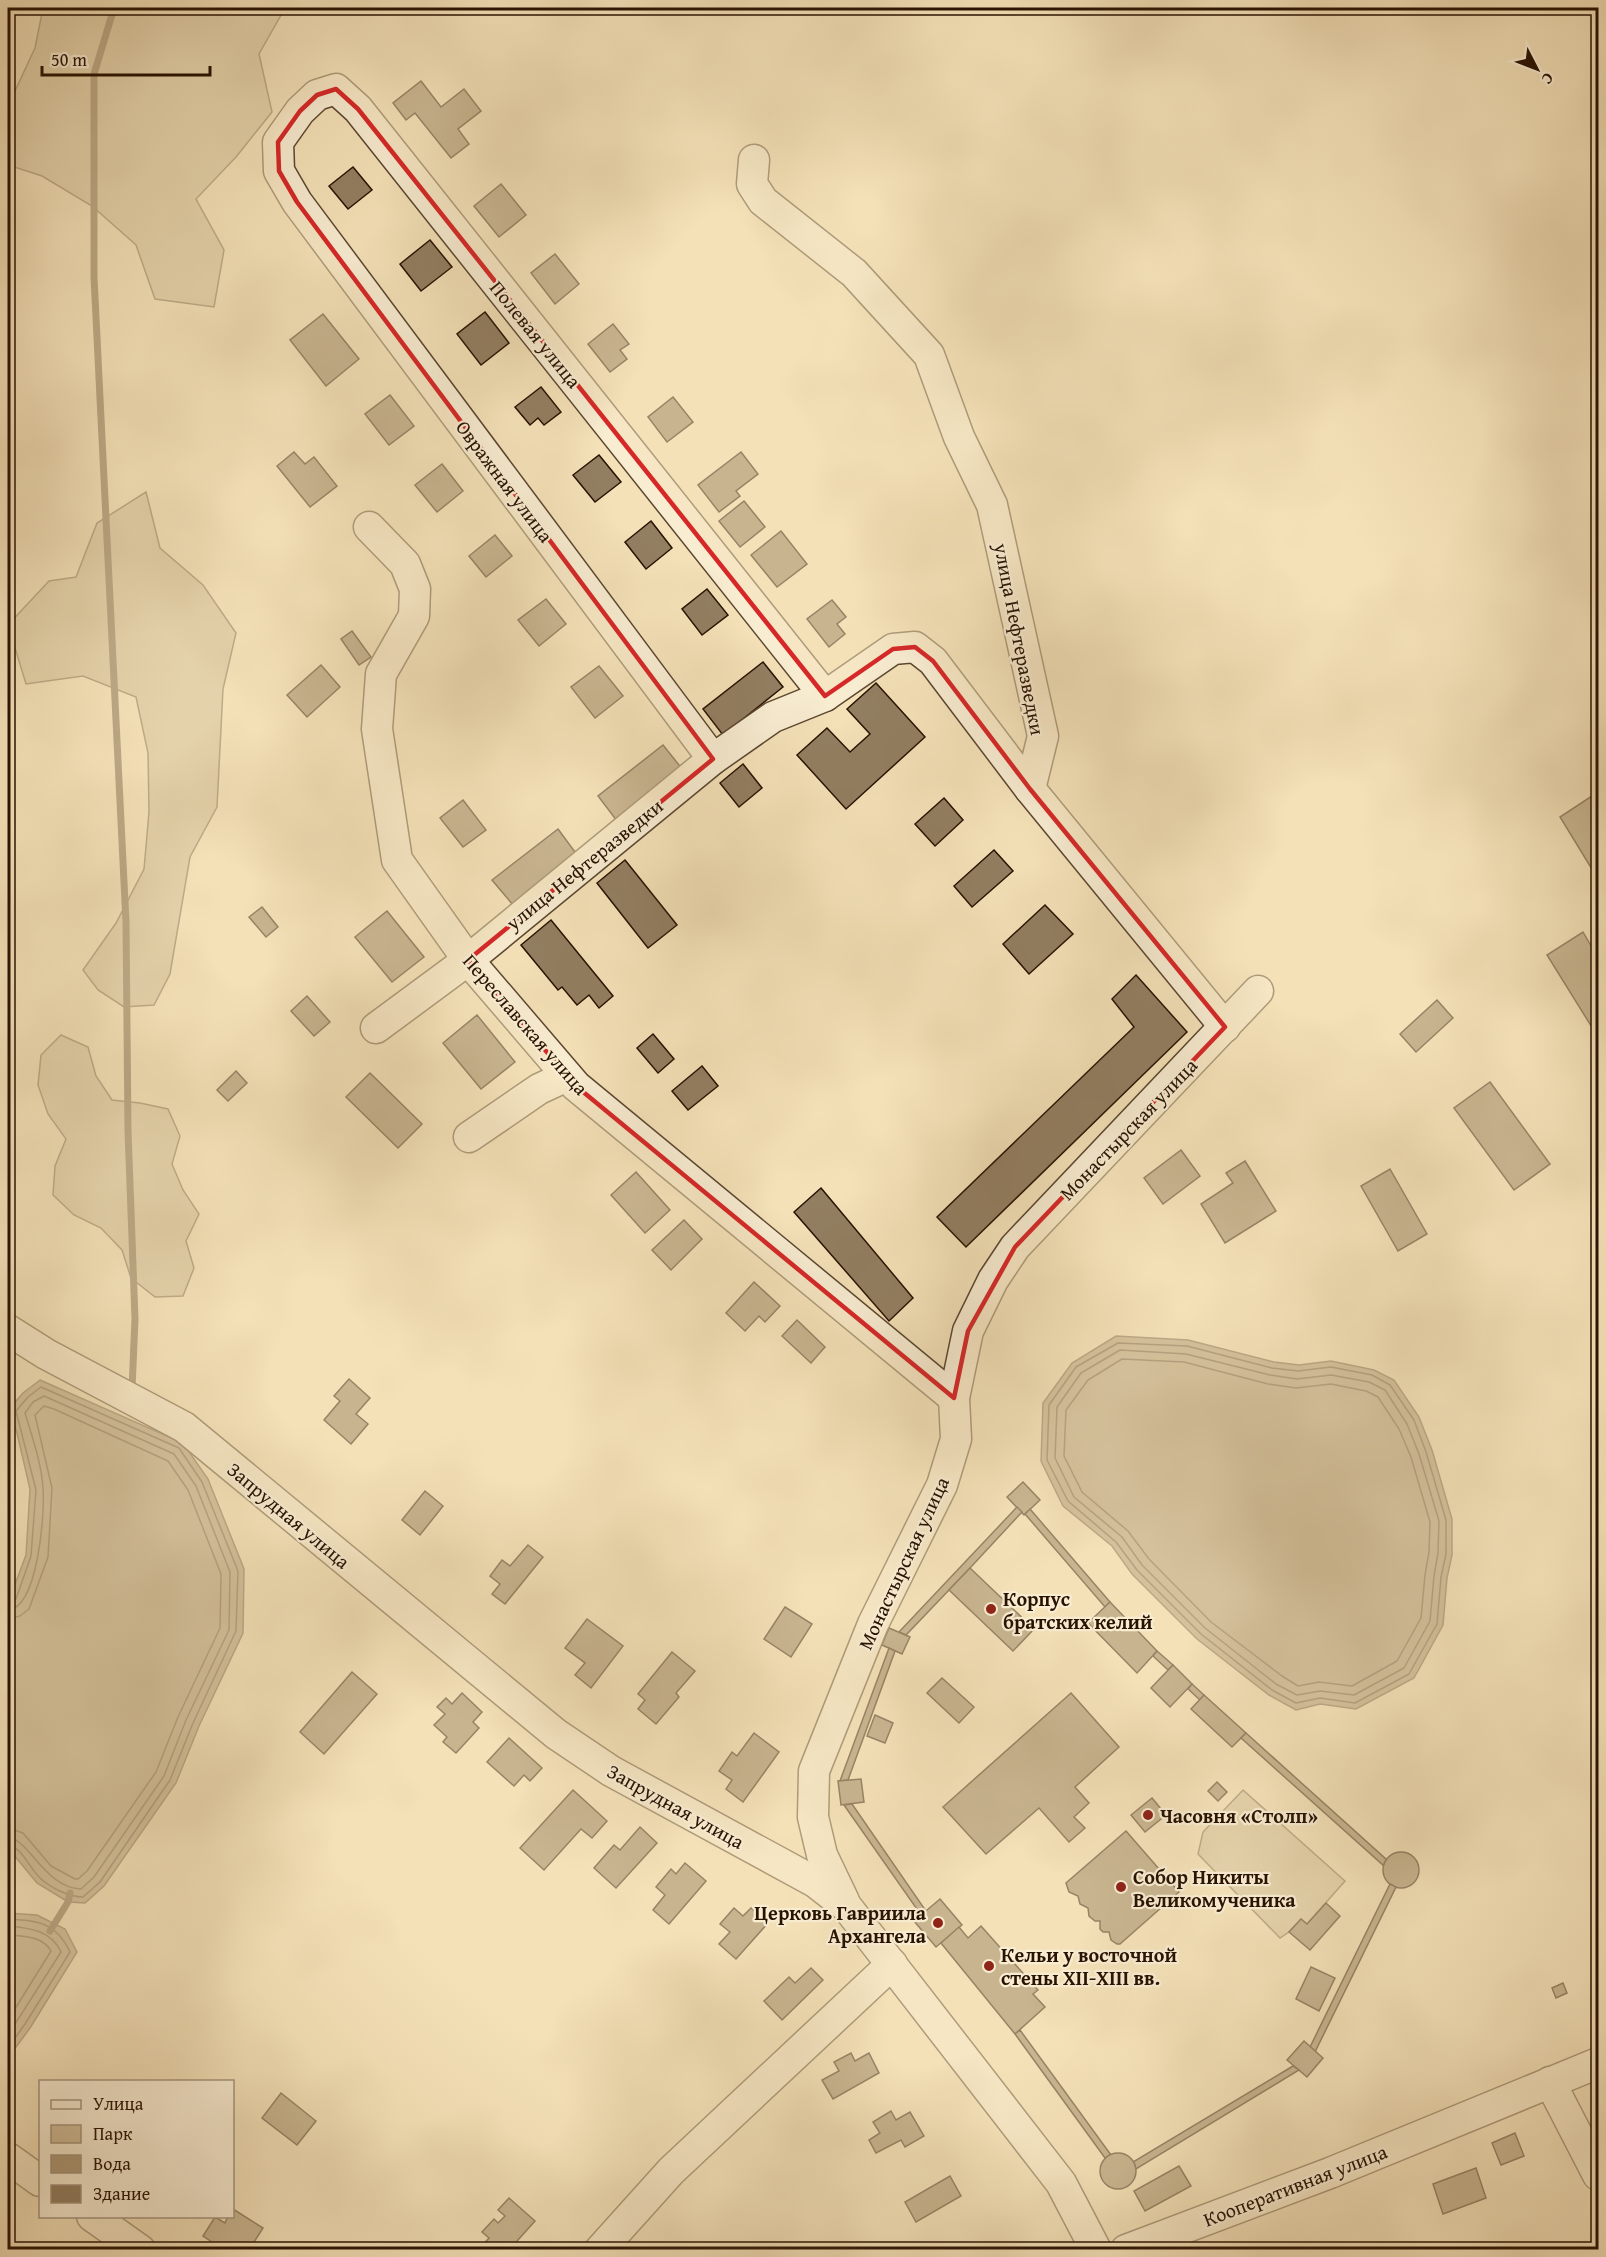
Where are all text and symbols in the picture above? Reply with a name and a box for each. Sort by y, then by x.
scale bar [42,39,210,77]
north arrow [1507,39,1567,99]
text: 50 m [51,46,87,73]
text: С [1536,68,1560,90]
street label: Полевая улица [483,274,589,395]
street label: Овражная улица [449,414,561,549]
street label: улица Нефтеразведки [987,540,1053,738]
street label: улица Нефтеразведки [498,791,669,937]
street label: Переславская улица [456,947,596,1101]
street label: Монастырская улица [1052,1051,1204,1207]
street label: Запрудная улица [221,1455,357,1575]
street label: Монастырская улица [850,1471,956,1654]
place label: Корпус братских келий [1003,1584,1153,1636]
marker: Корпус братских келий [984,1602,998,1616]
street label: Запрудная улица [602,1756,750,1856]
place label: Часовня «Столп» [1160,1801,1318,1830]
marker: Часовня «Столп» [1141,1808,1155,1822]
place label: Собор Никиты Великомученика [1133,1862,1296,1914]
marker: Собор Никиты Великомученика [1114,1880,1128,1894]
place label: Церковь Гавриила Архангела [754,1898,927,1950]
marker: Церковь Гавриила Архангела [931,1916,945,1930]
place label: Кельи у восточной стены XII-XIII вв. [1001,1940,1177,1992]
marker: Кельи у восточной стены XII-XIII вв. [982,1959,996,1973]
legend [39,2080,234,2218]
text: Улица [93,2090,144,2117]
text: Парк [93,2120,133,2147]
street label: Кооперативная улица [1199,2136,1391,2233]
text: Вода [93,2150,131,2177]
text: Здание [93,2180,150,2207]

